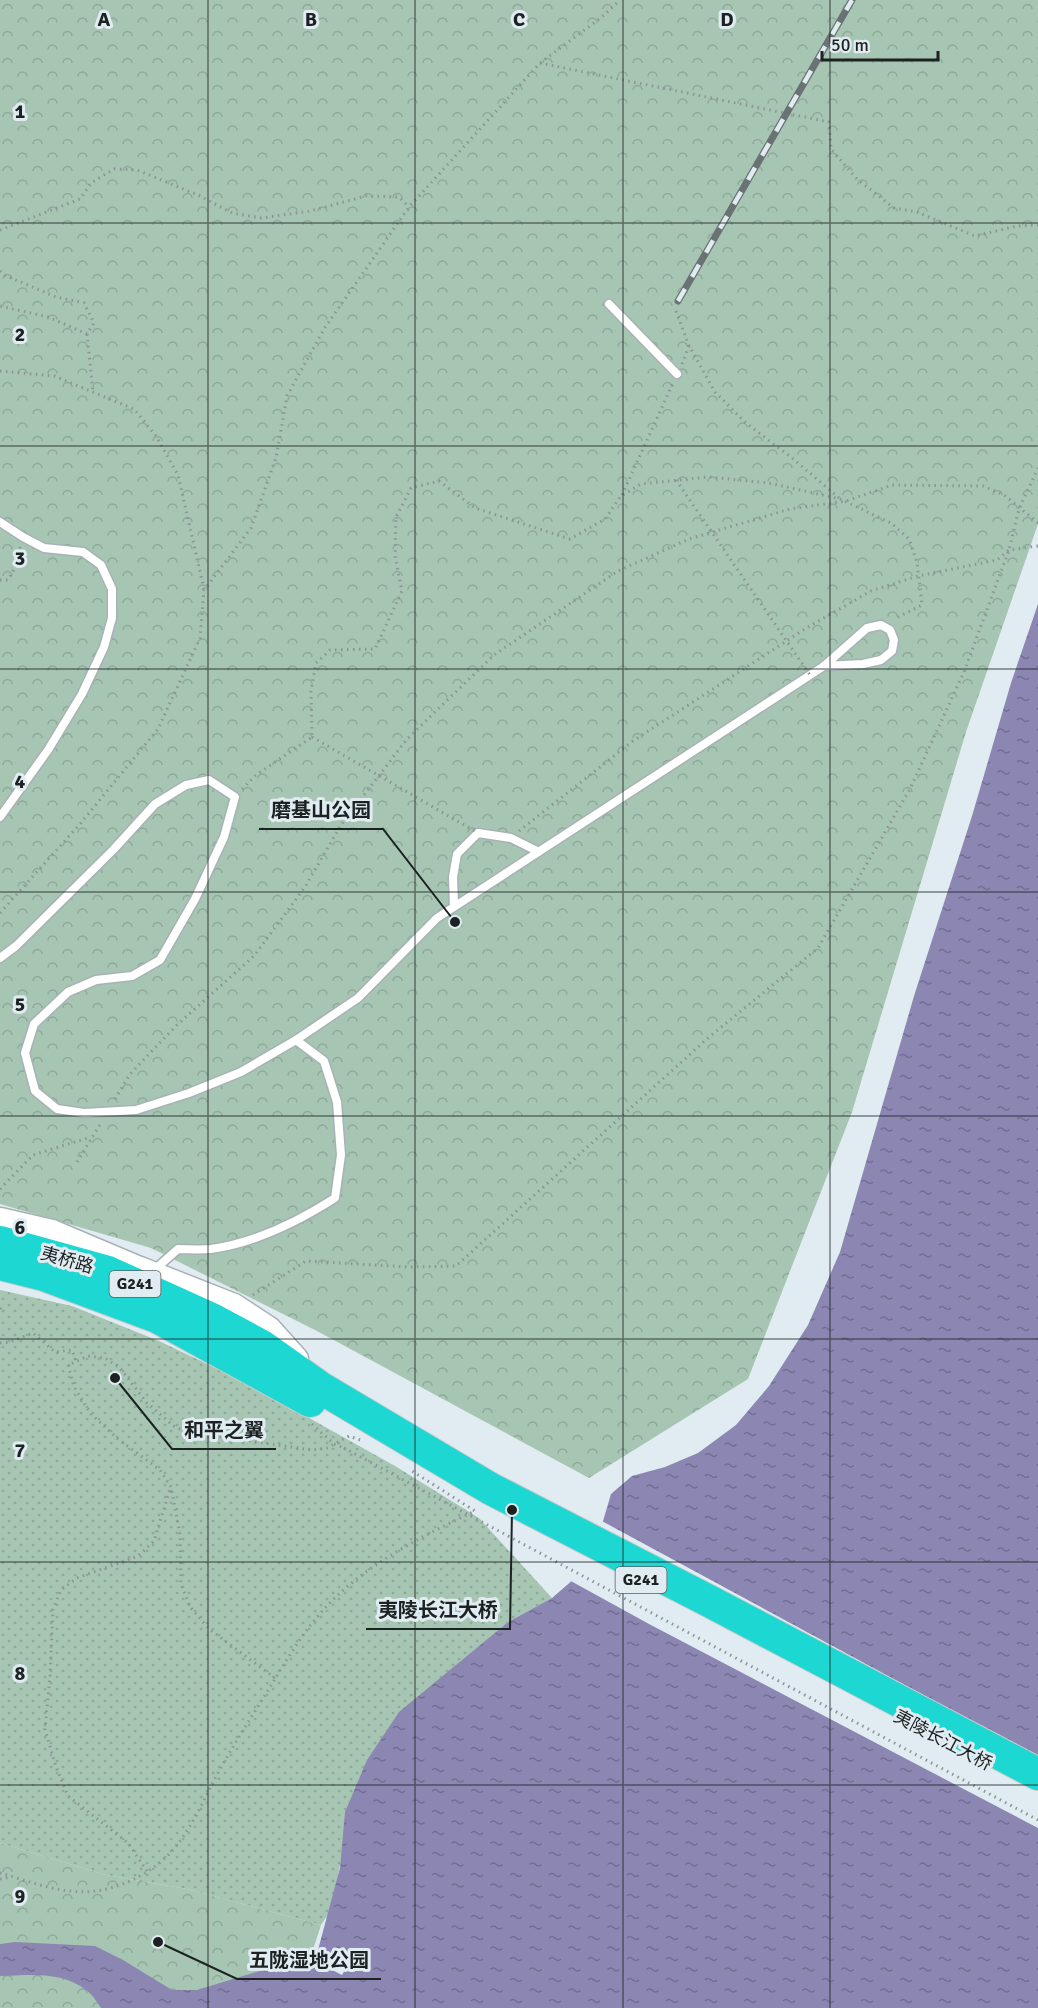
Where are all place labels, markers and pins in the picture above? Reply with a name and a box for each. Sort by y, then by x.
callout: 磨基山公园 [259,791,383,829]
callout: 和平之翼 [172,1411,276,1449]
callout: 夷陵长江大桥 [366,1591,510,1629]
callout: 五陇湿地公园 [237,1941,381,1979]

